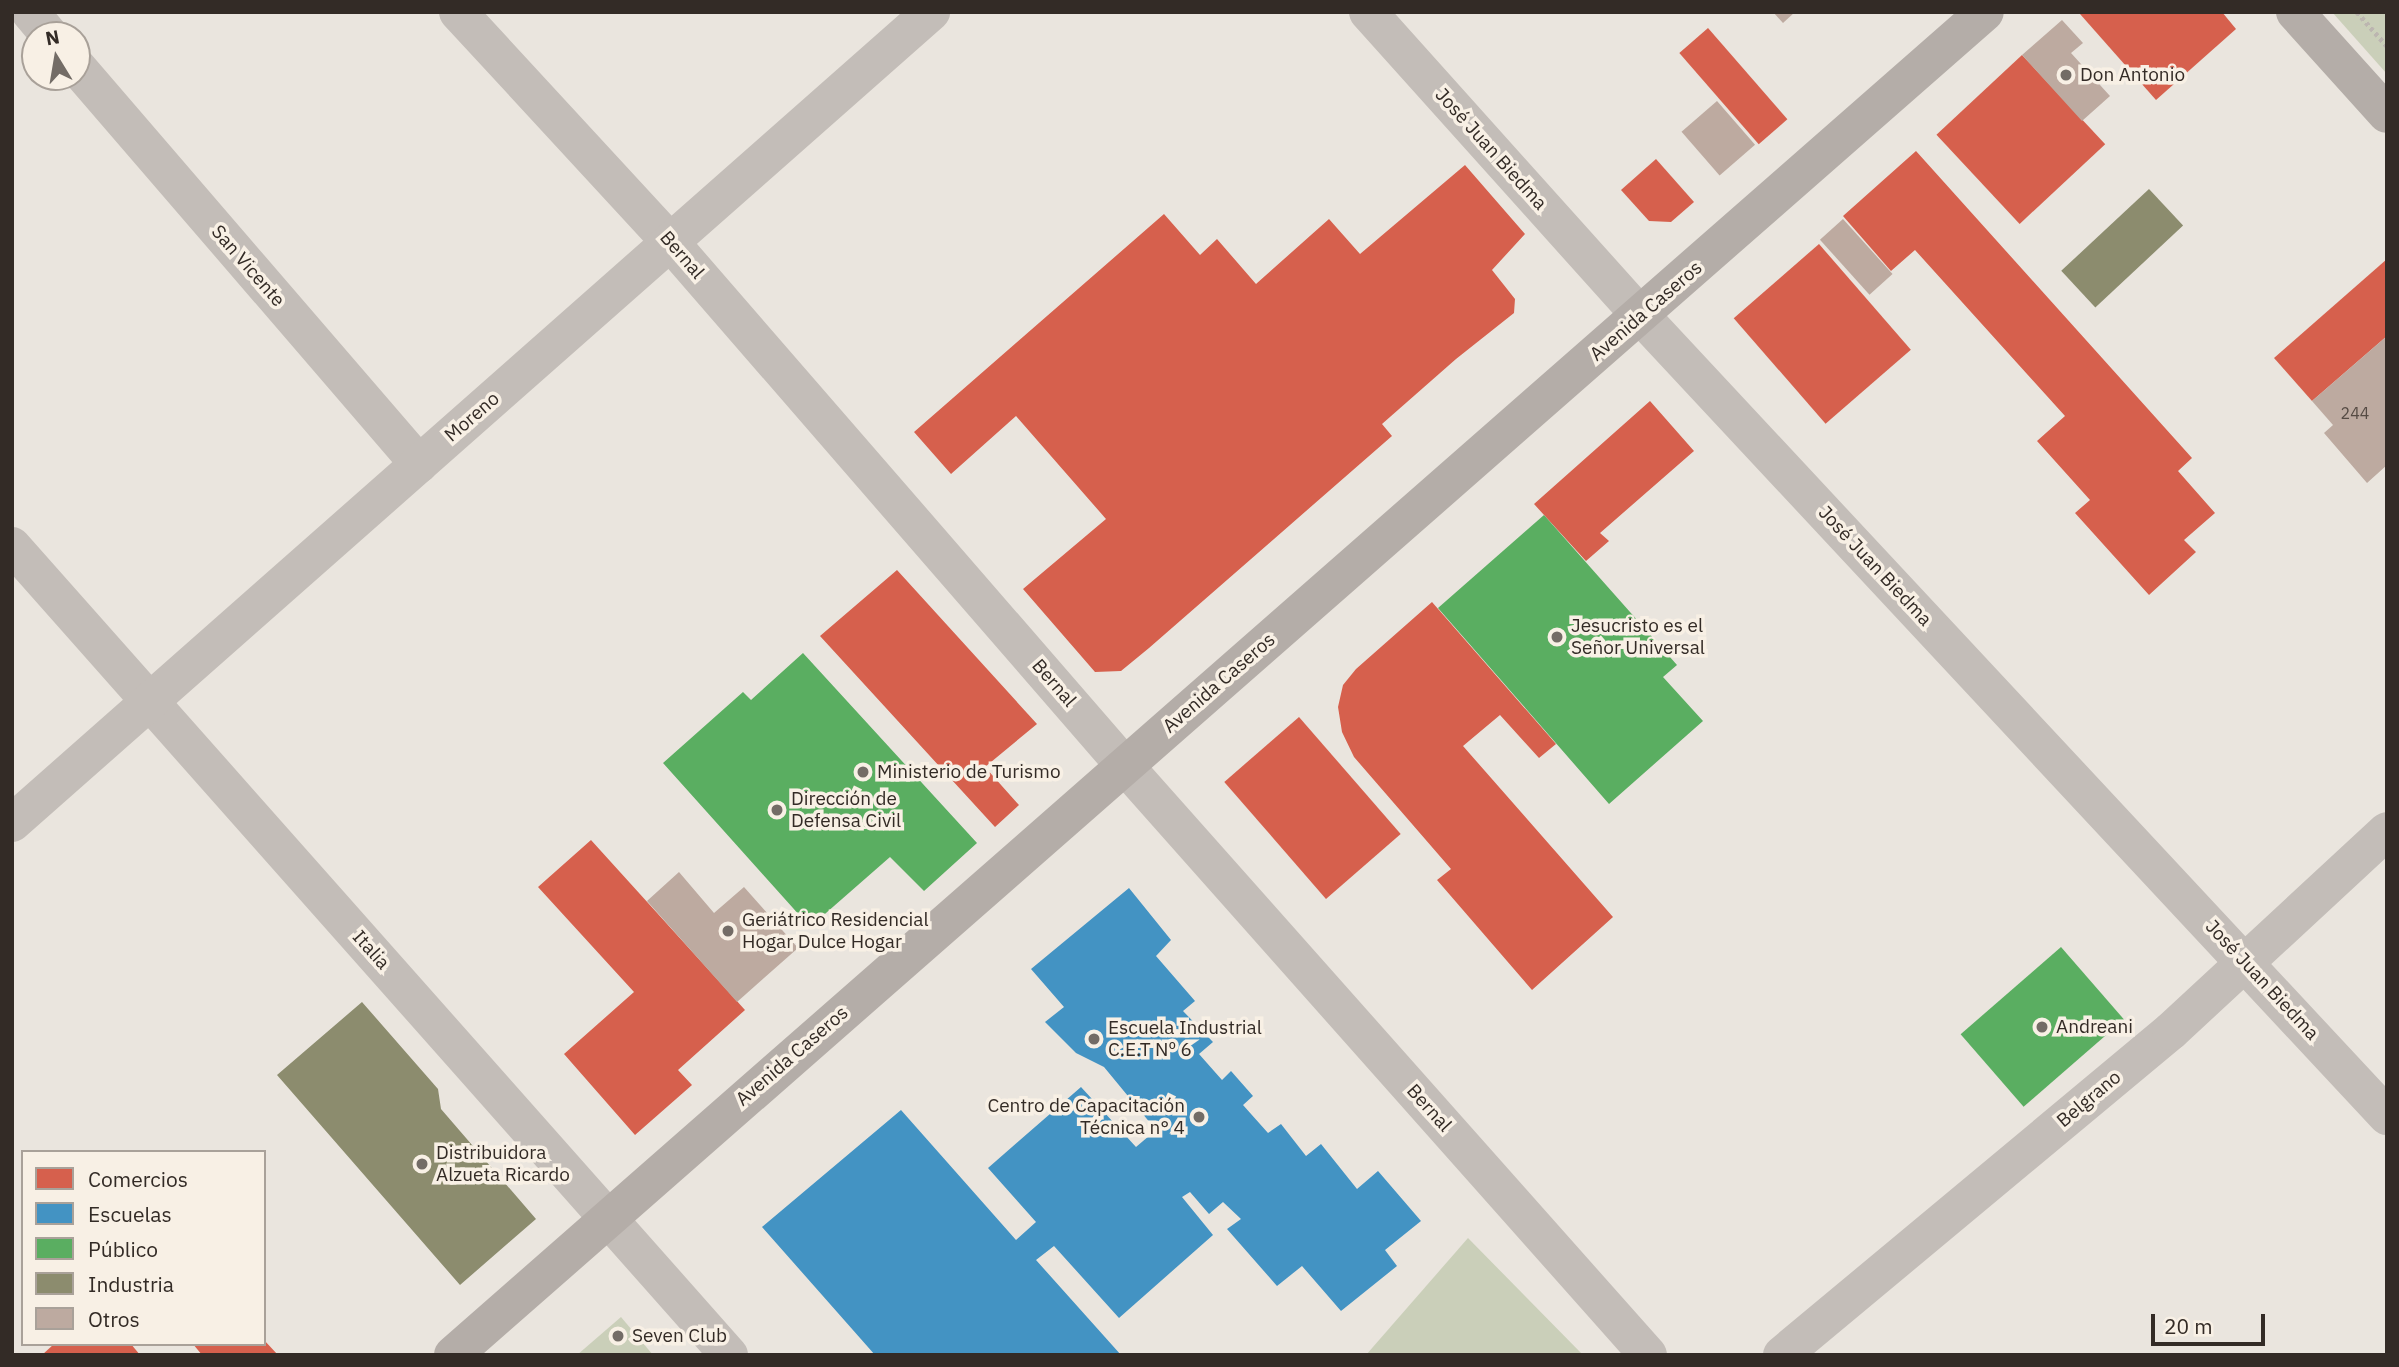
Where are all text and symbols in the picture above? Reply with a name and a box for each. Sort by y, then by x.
north arrow [21,21,91,91]
text: N [43,24,61,50]
place label: Don Antonio [2080,64,2185,86]
marker: Don Antonio [2058,67,2074,83]
street label: José Juan Biedma [1430,84,1552,214]
street label: San Vicente [206,221,290,311]
street label: Bernal [655,226,709,284]
street label: Avenida Caseros [1585,256,1707,366]
street label: Moreno [440,387,504,447]
house number: 244 [2341,403,2369,423]
street label: José Juan Biedma [1814,501,1936,631]
place label: Jesucristo es el Señor Universal [1571,615,1705,659]
street label: Avenida Caseros [1158,628,1280,738]
marker: Jesucristo es el Señor Universal [1549,629,1565,645]
street label: Bernal [1027,654,1081,712]
place label: Ministerio de Turismo [877,761,1061,783]
marker: Ministerio de Turismo [855,764,871,780]
place label: Dirección de Defensa Civil [791,788,901,832]
marker: Dirección de Defensa Civil [769,802,785,818]
place label: Geriátrico Residencial Hogar Dulce Hogar [742,909,929,953]
street label: José Juan Biedma [2201,915,2323,1045]
marker: Geriátrico Residencial Hogar Dulce Hogar [720,923,736,939]
street label: Italia [348,926,394,974]
street label: Avenida Caseros [731,1001,853,1111]
place label: Andreani [2056,1016,2133,1038]
place label: Escuela Industrial C.E.T Nº 6 [1108,1017,1262,1061]
marker: Andreani [2034,1019,2050,1035]
marker: Escuela Industrial C.E.T Nº 6 [1086,1031,1102,1047]
street label: Belgrano [2052,1066,2126,1132]
street label: Bernal [1402,1080,1456,1136]
place label: Centro de Capacitación Técnica n° 4 [987,1095,1185,1139]
marker: Centro de Capacitación Técnica n° 4 [1191,1109,1207,1125]
place label: Distribuidora Alzueta Ricardo [436,1142,570,1186]
legend [21,1150,266,1346]
marker: Distribuidora Alzueta Ricardo [414,1156,430,1172]
text: Comercios [88,1165,188,1193]
text: Escuelas [88,1200,172,1228]
text: Público [88,1235,158,1263]
text: Industria [88,1270,174,1298]
scale bar [2154,1300,2268,1344]
text: Otros [88,1305,140,1333]
text: 20 m [2164,1312,2213,1340]
place label: Seven Club [632,1325,727,1347]
marker: Seven Club [610,1328,626,1344]

